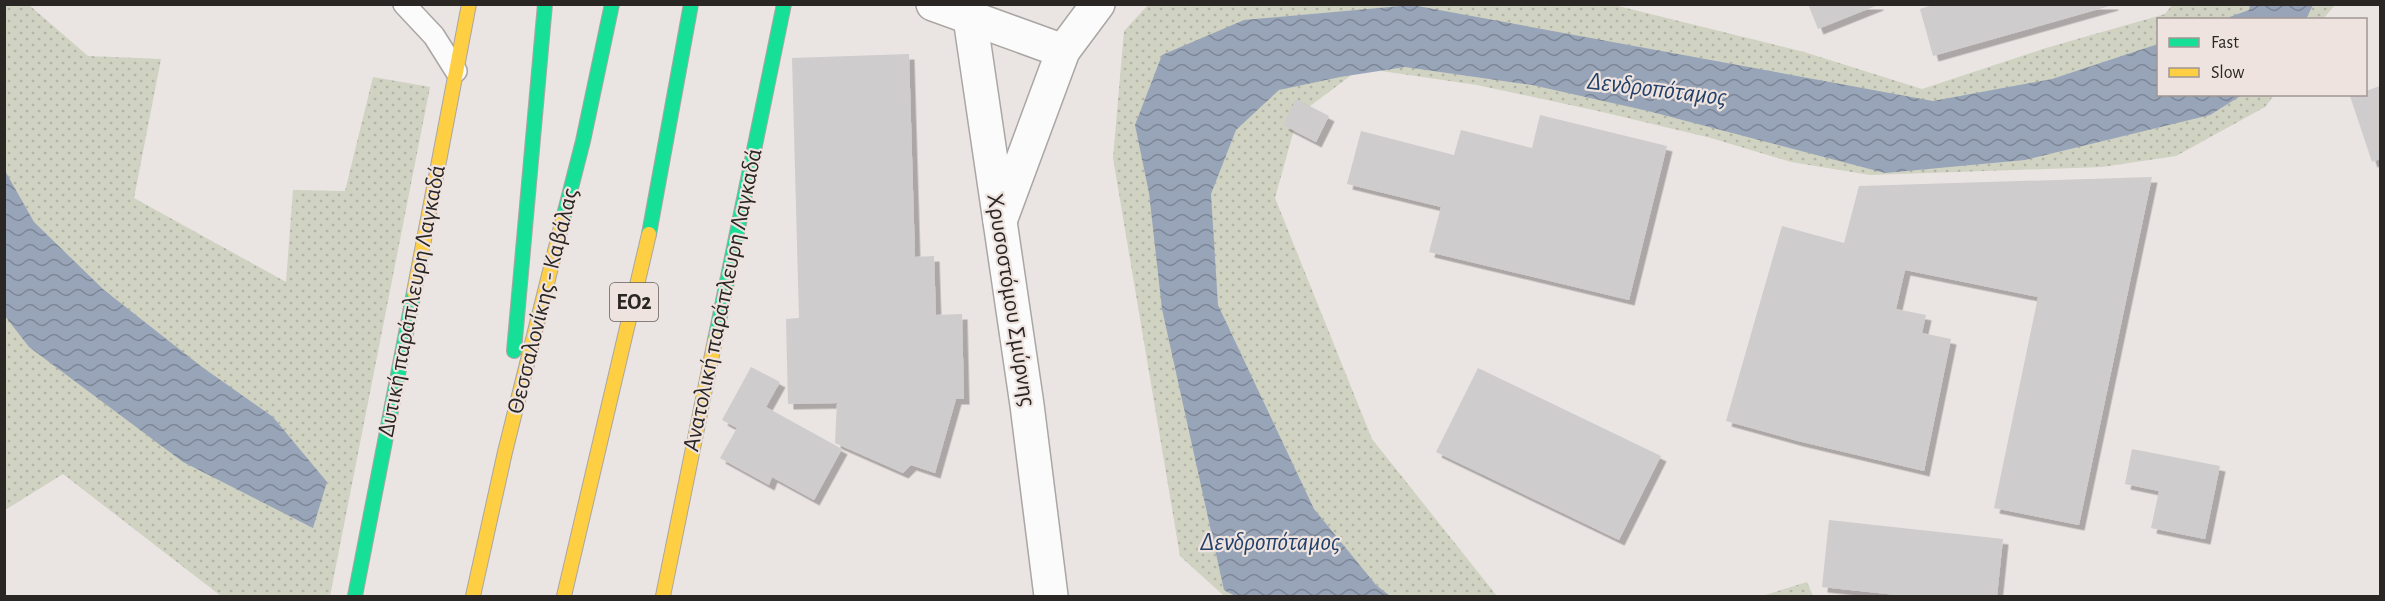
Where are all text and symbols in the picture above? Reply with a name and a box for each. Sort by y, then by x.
legend [2157,18,2367,96]
text: Fast [2211,34,2239,52]
text: Slow [2211,64,2244,82]
water label: Δενδροπόταμος [1586,68,1728,110]
street label: Ανατολική παράπλευρη Λαγκαδά [679,146,767,454]
street label: Δυτική παράπλευρη Λαγκαδά [374,163,450,439]
street label: Θεσσαλονίκης - Καβάλας [503,186,583,416]
street label: Χρυσοστόμου Σμύρνης [982,192,1040,408]
road number: ΕΟ2 [610,283,658,321]
water label: Δενδροπόταμος [1200,529,1340,555]

